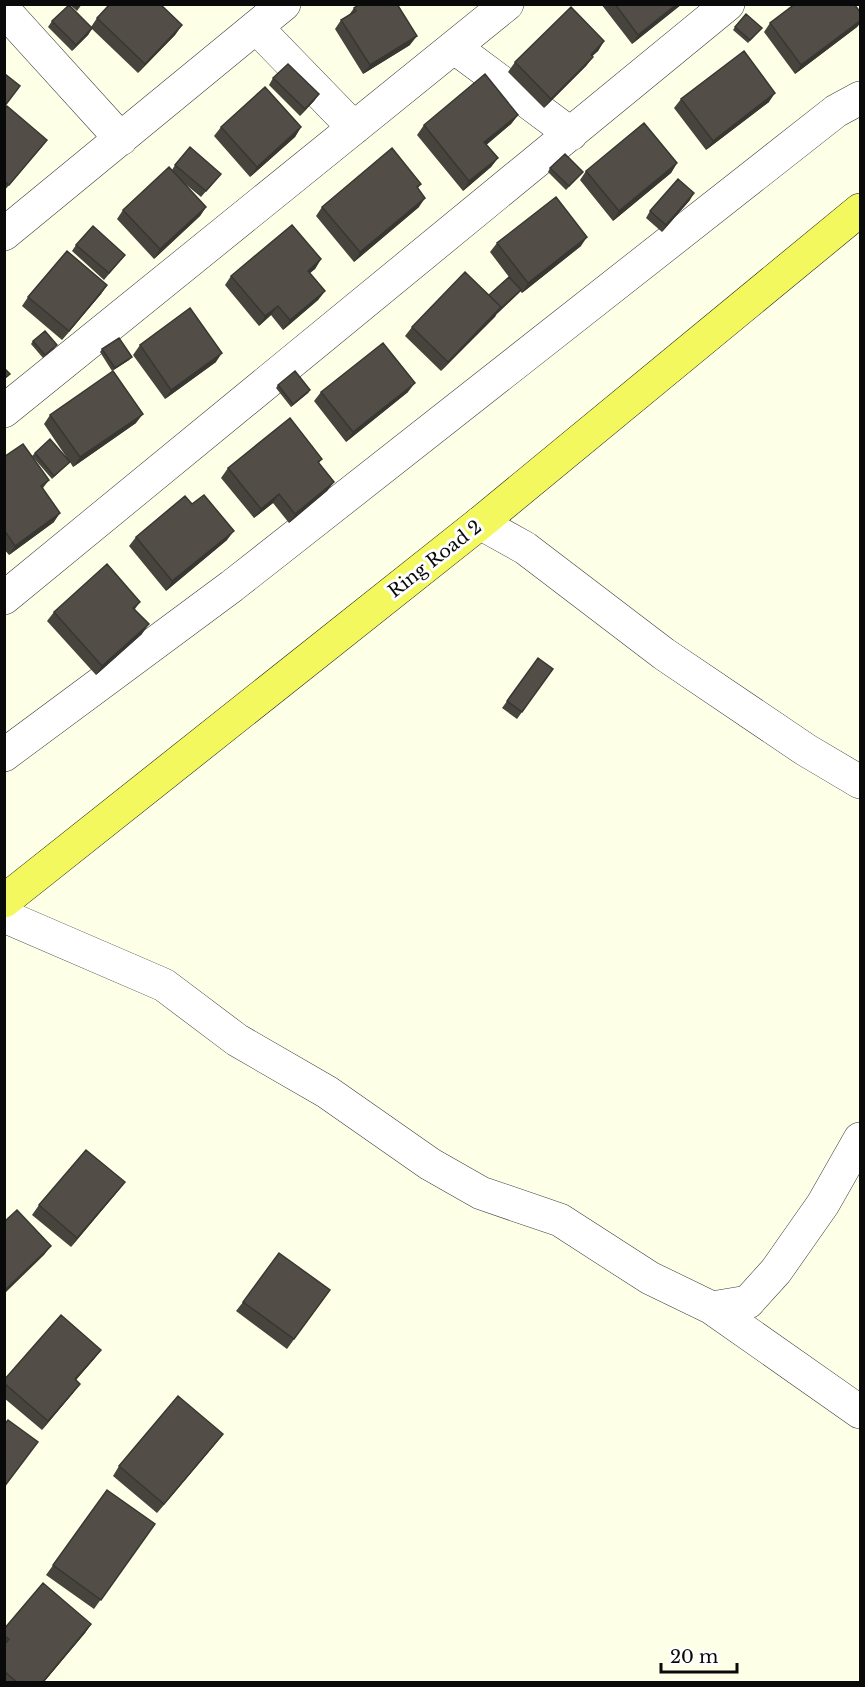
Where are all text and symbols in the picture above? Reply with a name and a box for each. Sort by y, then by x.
street label: Ring Road 2 [384,516,486,602]
scale bar [661,1636,738,1674]
text: 20 m [670,1646,718,1668]

